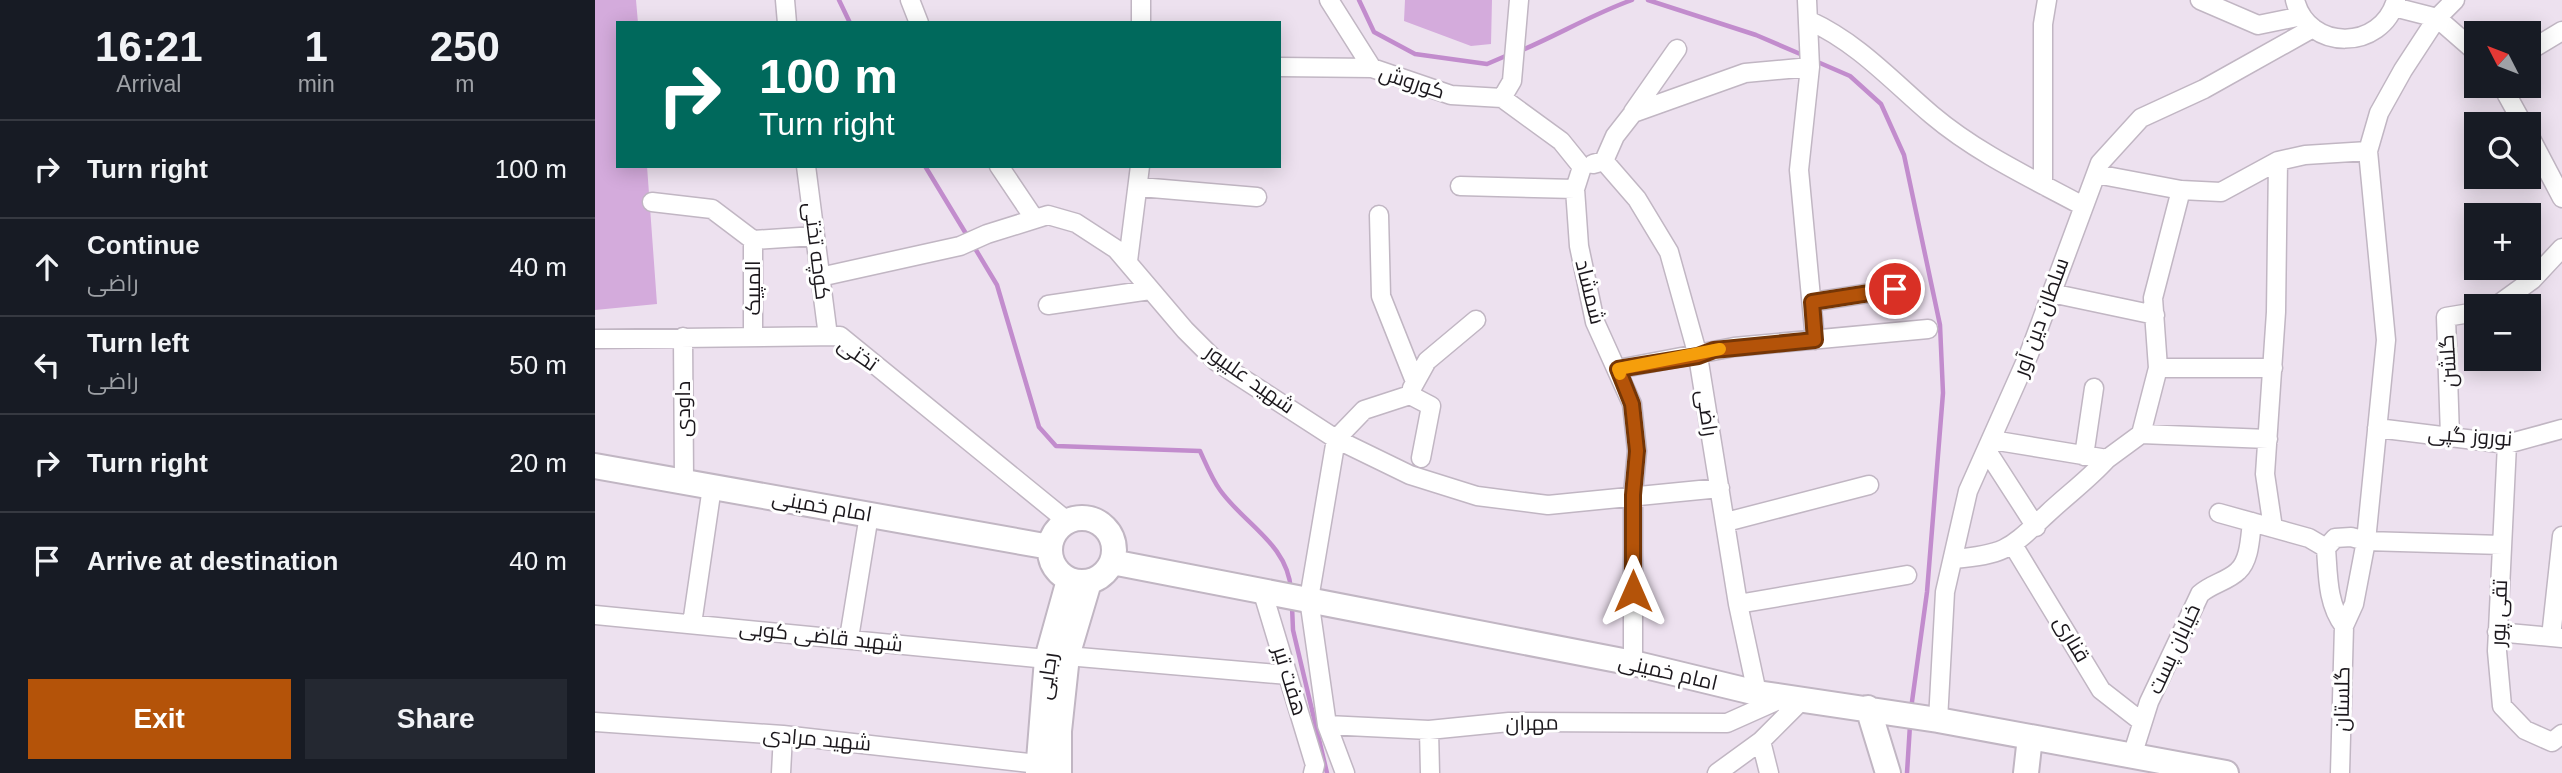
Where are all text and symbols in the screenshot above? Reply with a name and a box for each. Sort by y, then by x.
north arrow [2464,21,2541,98]
map controls [2464,21,2541,371]
text: 16:21 [95,23,203,70]
text: 1 [304,23,328,70]
text: 250 [430,23,500,70]
icon: right [644,49,735,140]
text: 100 m [759,49,898,103]
street label: کوروش [1376,60,1448,105]
text: Arrival [116,71,181,97]
text: min [298,71,335,97]
text: m [455,71,474,97]
text: Turn right [759,106,895,142]
button: search [2464,112,2541,189]
icon: right [28,150,66,188]
text: Turn right [87,154,208,184]
text: 100 m [495,154,567,184]
street label: کوچه تختی [797,201,835,301]
button: + [2464,203,2541,280]
text: Continue [87,230,200,260]
icon: ahead [28,248,66,286]
text: 40 m [509,252,567,282]
street label: سلطان دین آور [2008,254,2074,381]
street label: شمشاد [1571,257,1610,327]
pin [1865,259,1925,319]
street label: المپیک [741,260,766,316]
text: راضی [87,270,138,296]
icon: arrive [1876,270,1914,308]
button: − [2464,294,2541,371]
text: Turn left [87,328,189,358]
street label: تختی [833,332,883,377]
street label: گلشن [2435,334,2462,388]
street label: شهید علیپور [1199,339,1299,419]
icon: left [28,346,66,384]
text: 50 m [509,350,567,380]
text: راضی [87,368,138,394]
street label: داودی [671,381,696,437]
street label: راضی [1690,388,1723,438]
street label: نوروز گپی [2427,421,2513,452]
icon: right [28,444,66,482]
text: Turn right [87,448,208,478]
text: 20 m [509,448,567,478]
street label: امام خمینی [770,485,874,529]
icon: arrive [28,542,66,580]
text: Arrive at destination [87,546,338,576]
text: 40 m [509,546,567,576]
position arrow [1596,554,1670,628]
street label: تقی پور [2486,579,2514,648]
street label: خیابان پست [2143,600,2207,699]
street label: قناری [2048,612,2095,667]
street label: شهید قاضی کوبی [738,615,904,658]
street label: هفت تیر [1268,642,1312,719]
street label: امام خمینی [1616,649,1720,697]
street label: رجایی [1032,651,1063,701]
street label: گلستان [2329,666,2356,732]
button: Exit [28,679,291,759]
button: Share [305,679,567,759]
street label: مهران [1505,711,1559,736]
street label: شهید مرادی [762,722,872,757]

